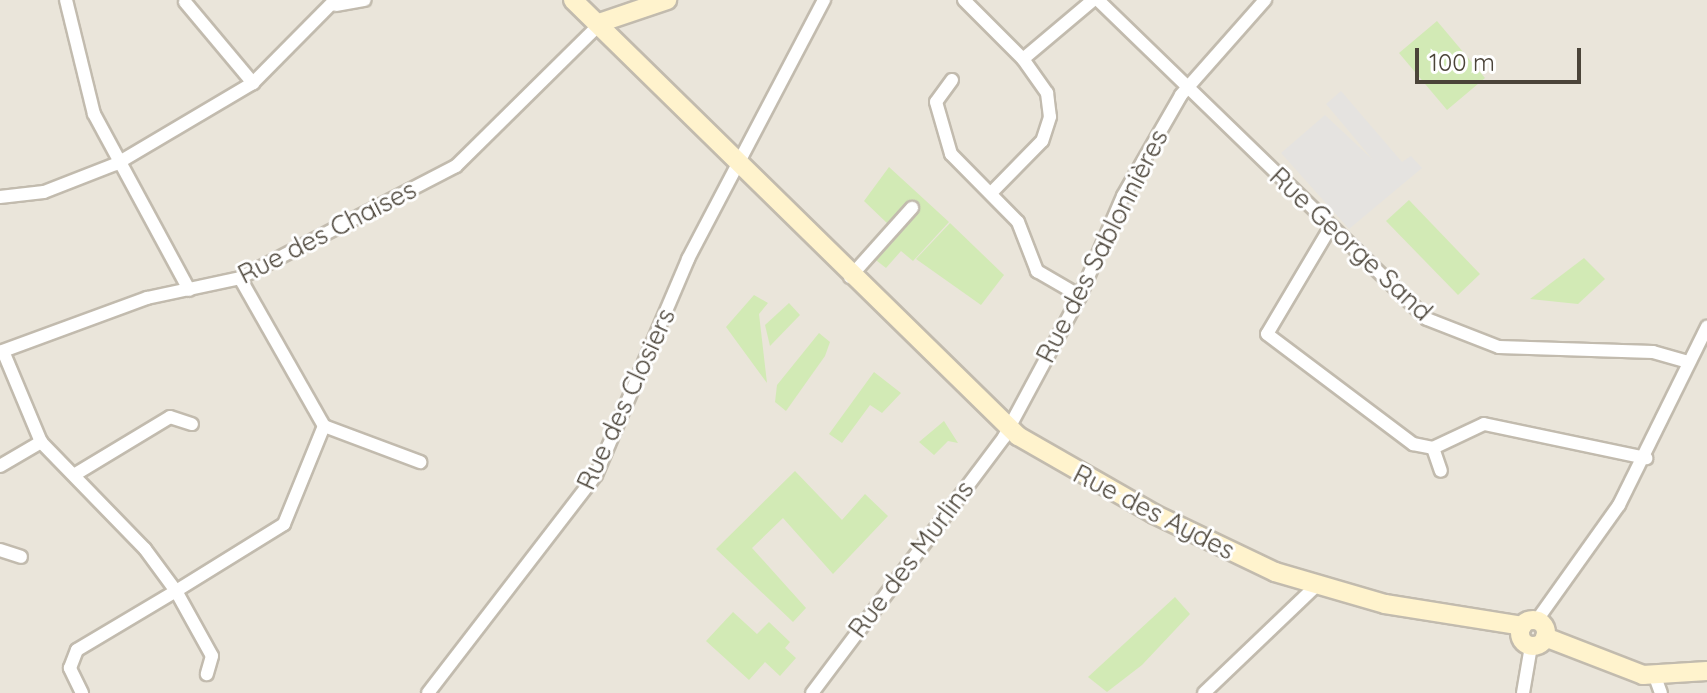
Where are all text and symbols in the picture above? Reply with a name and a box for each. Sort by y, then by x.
scale bar [1419,32,1585,82]
text: 100 m [1429,47,1495,77]
street label: Rue des Sablonnières [1030,124,1174,368]
street label: Rue George Sand [1263,161,1439,327]
street label: Rue des Chaises [233,174,421,290]
street label: Rue des Closiers [570,303,682,495]
street label: Rue des Aydes [1068,458,1240,566]
street label: Rue des Murlins [842,474,980,644]

